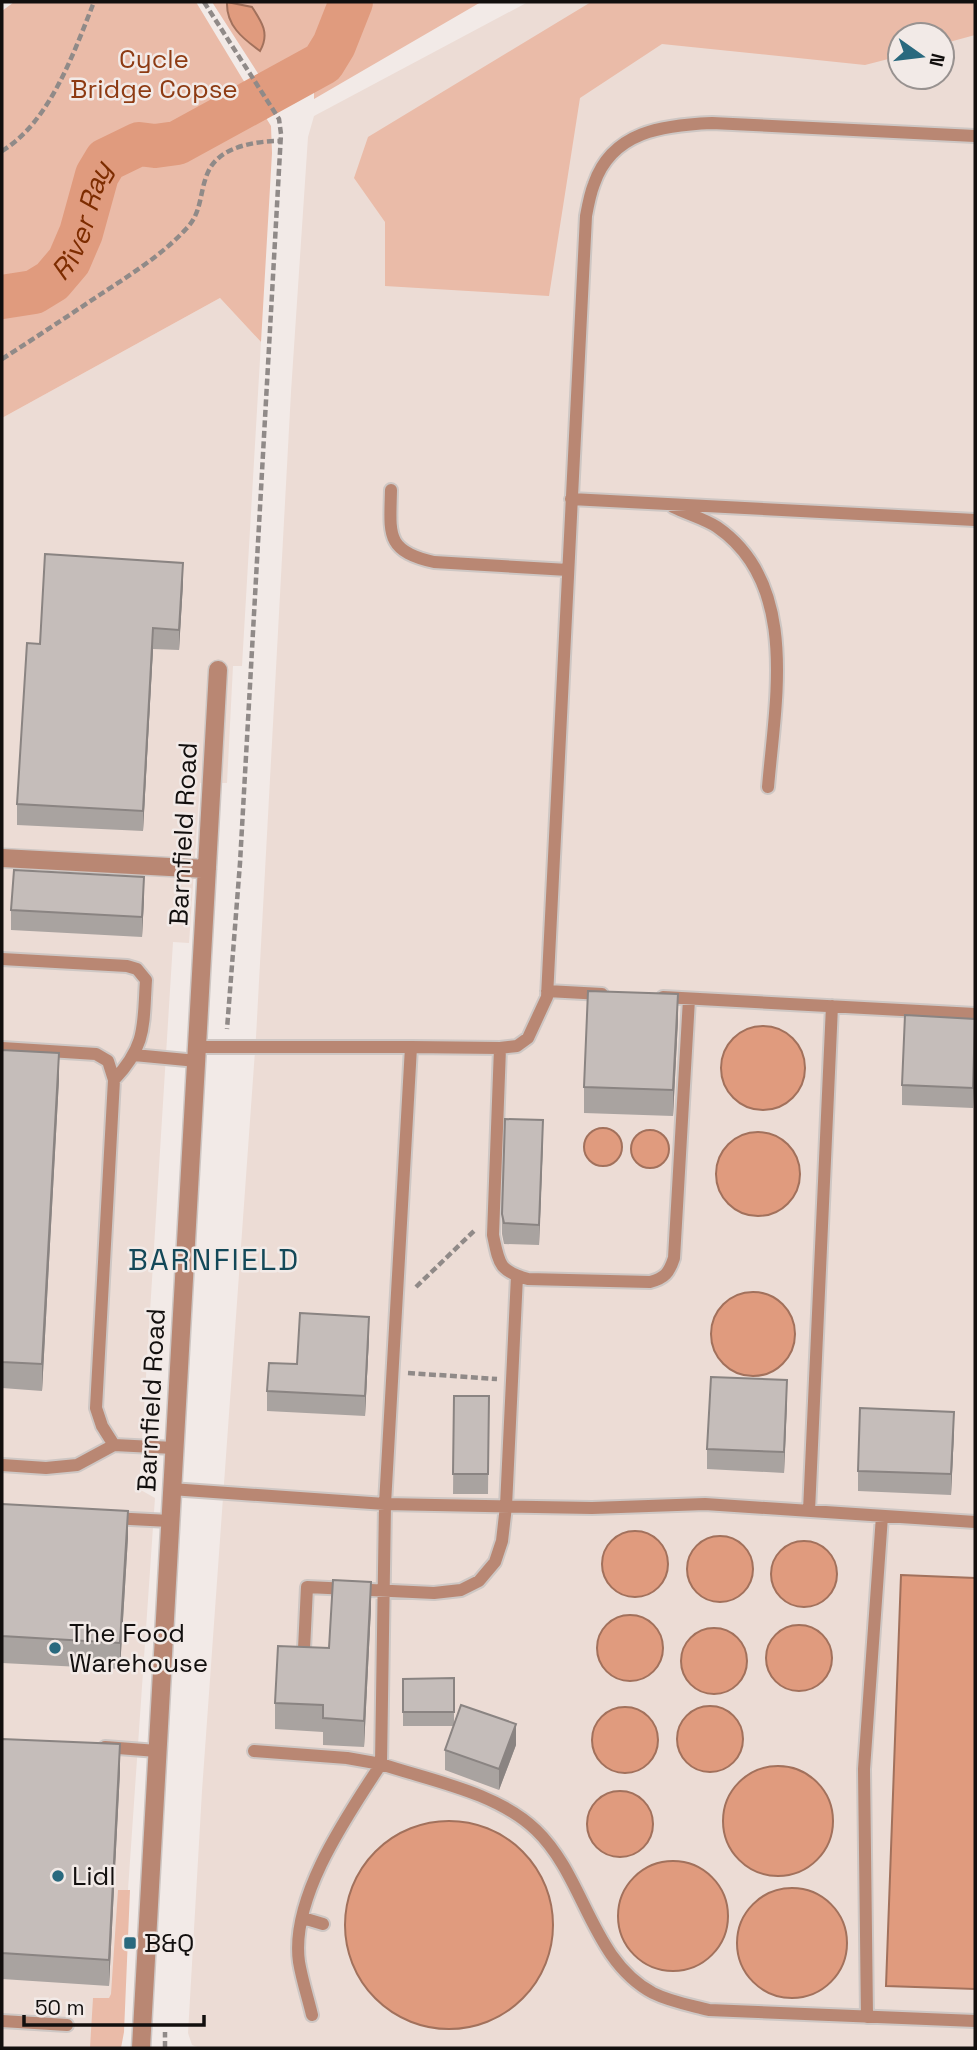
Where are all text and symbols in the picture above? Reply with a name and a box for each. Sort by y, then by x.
north arrow [886,21,956,91]
park label: Cycle Bridge Copse [70,42,238,106]
text: N [923,51,951,69]
water label: River Ray [43,152,120,288]
street label: Barnfield Road [161,741,205,927]
district label: BARNFIELD [128,1240,300,1279]
street label: Barnfield Road [129,1307,173,1493]
place label: The Food Warehouse [69,1616,208,1680]
marker: The Food Warehouse [47,1640,63,1656]
place label: Lidl [72,1859,116,1893]
marker: Lidl [50,1868,66,1884]
place label: B&Q [144,1926,194,1960]
marker: B&Q [122,1935,138,1951]
scale bar [24,1983,205,2027]
text: 50 m [35,1994,85,2021]

